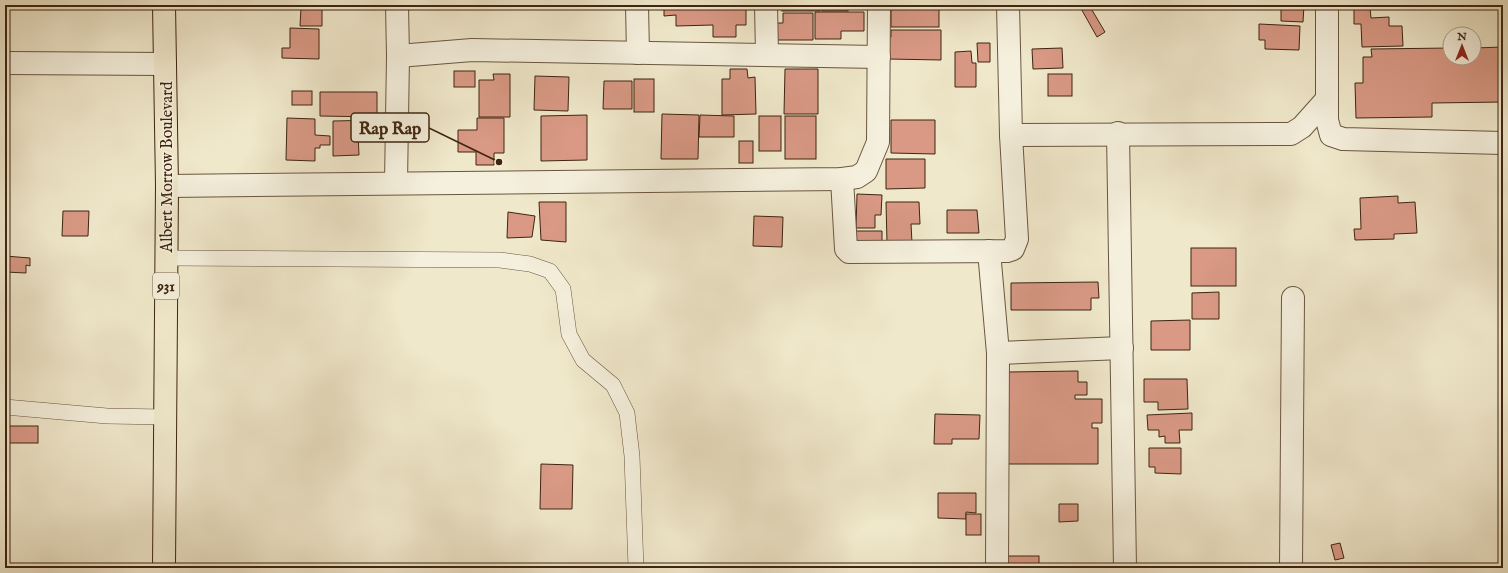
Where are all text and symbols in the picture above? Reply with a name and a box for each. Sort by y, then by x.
north arrow [1442,26,1482,66]
text: N [1456,30,1467,44]
street label: Albert Morrow Boulevard [158,81,178,254]
callout: Rap Rap [351,113,429,142]
text: Rap Rap [359,119,421,140]
road number: 931 [153,273,179,299]

